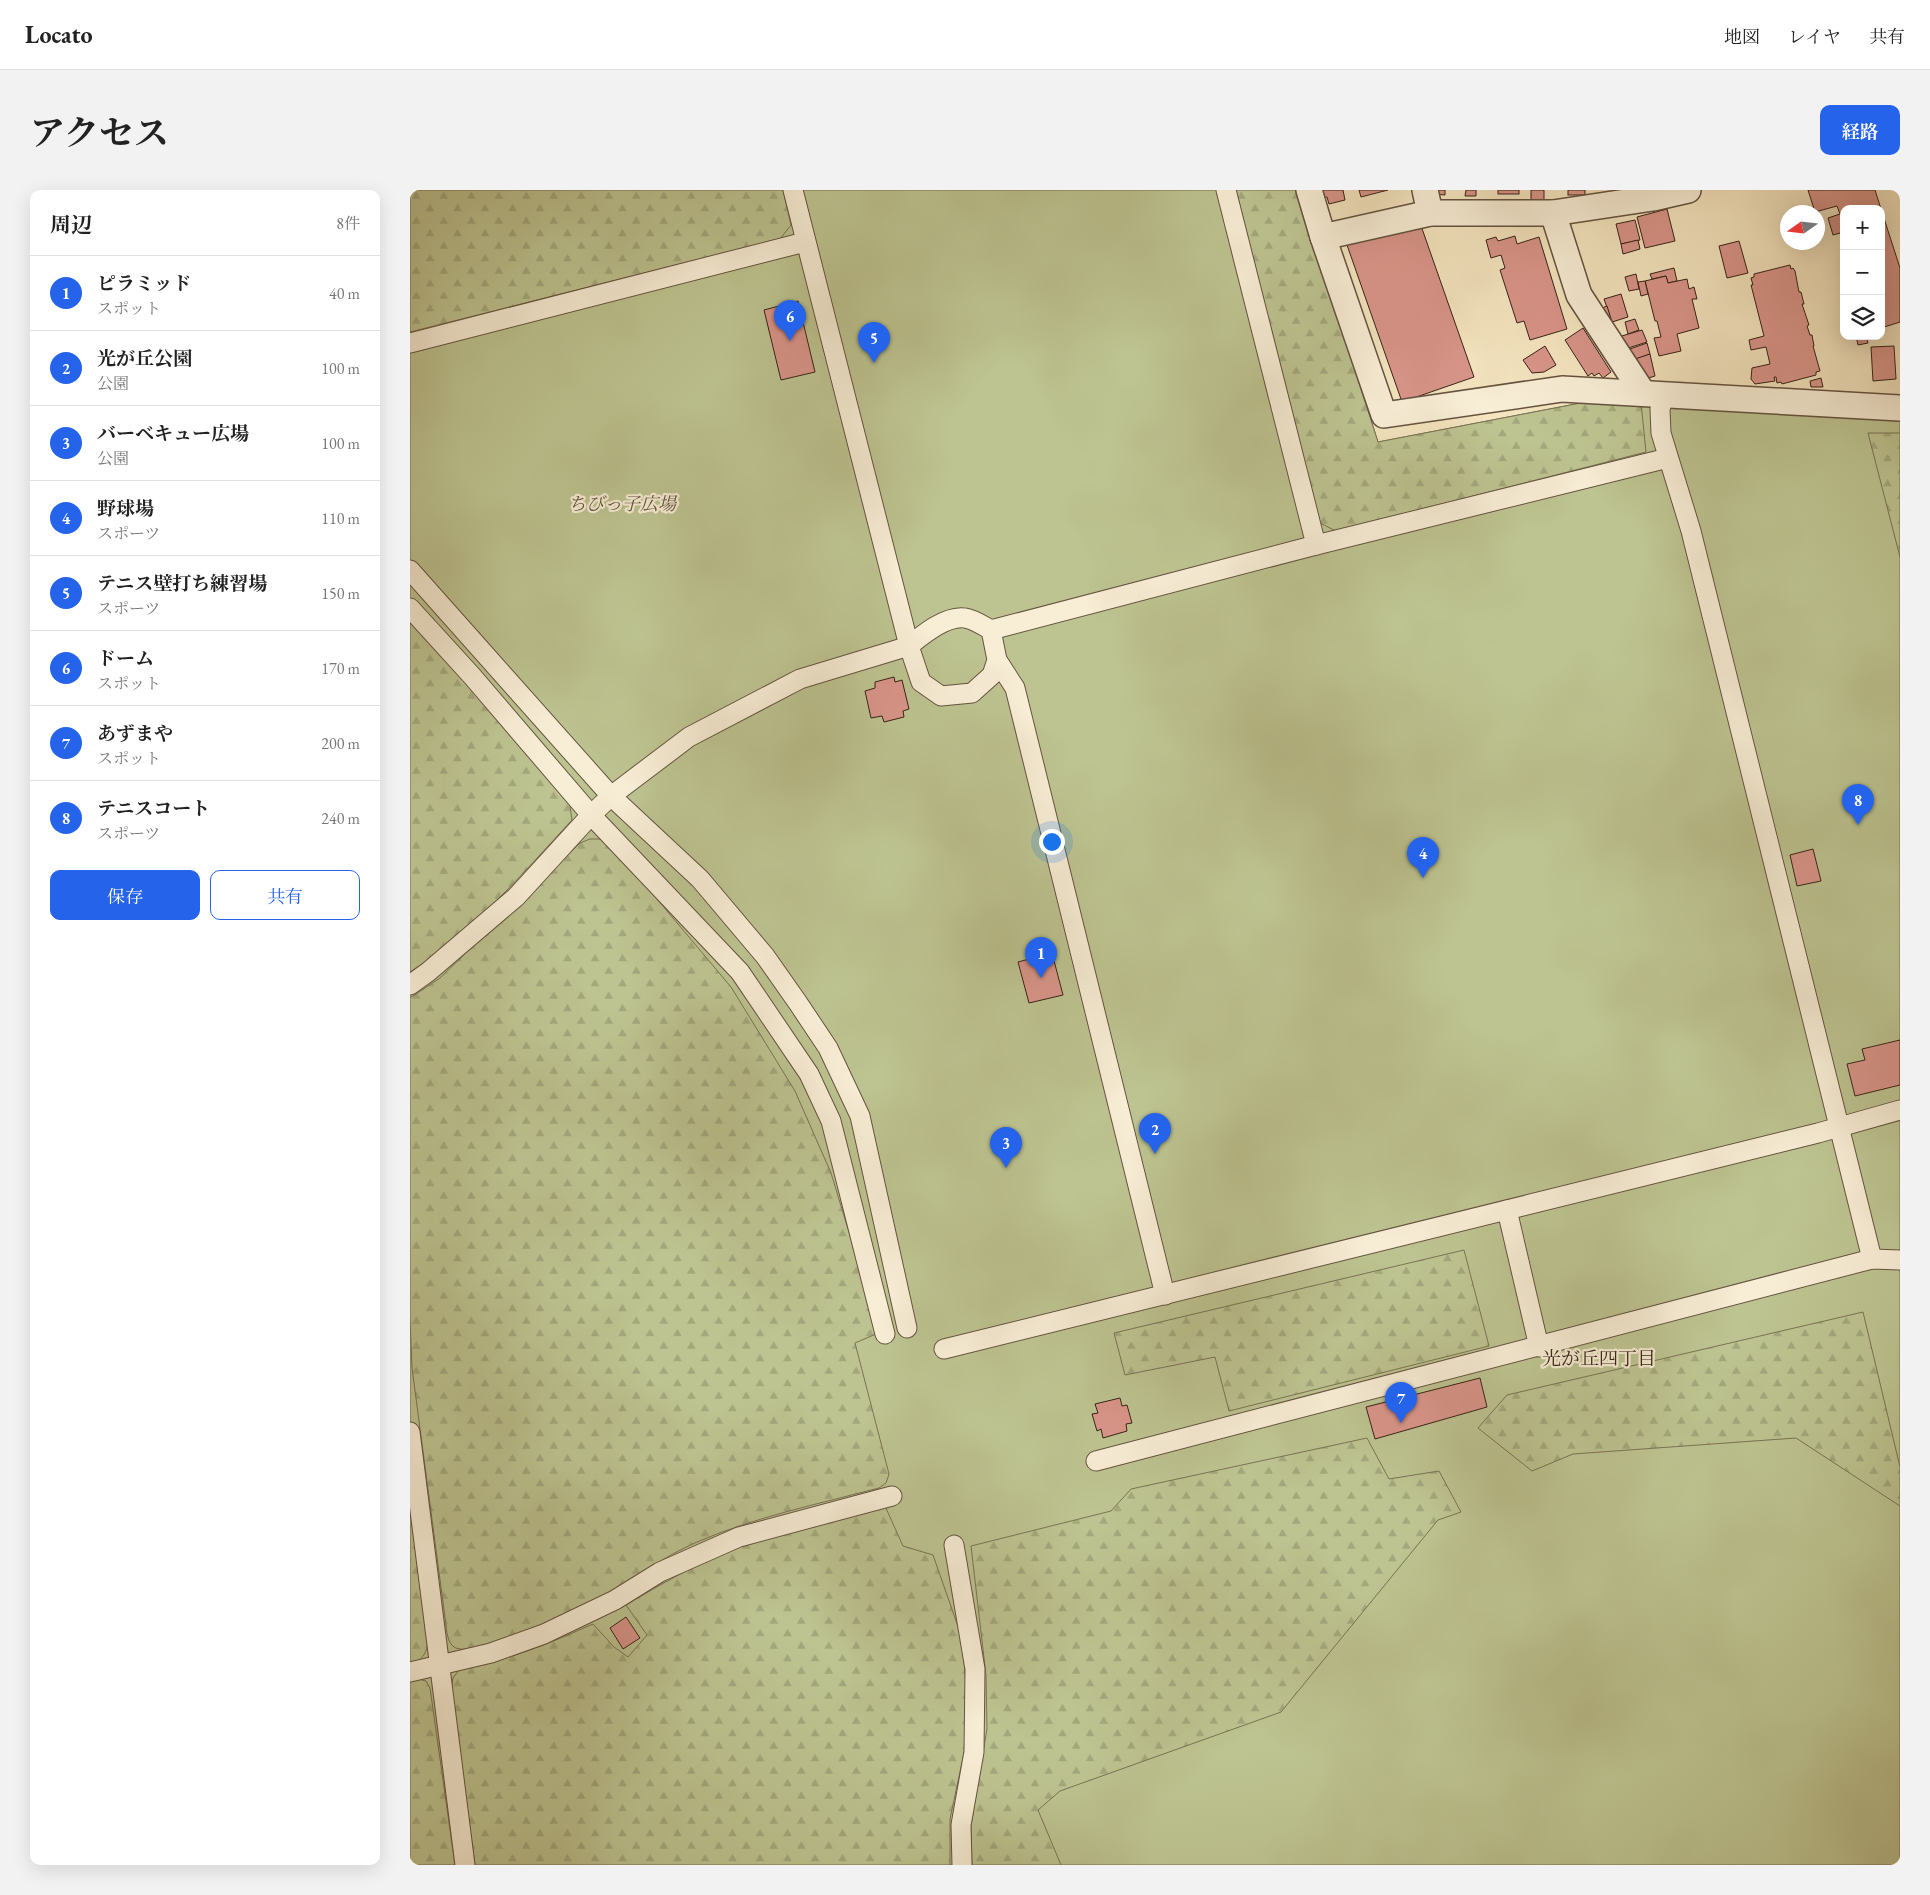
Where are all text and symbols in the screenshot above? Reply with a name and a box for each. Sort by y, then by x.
text: Locato [25,19,93,50]
text: 地図 [1724,25,1760,48]
text: レイヤ [1788,25,1841,48]
text: 共有 [1869,25,1905,48]
button: 経路 [1820,105,1900,155]
text: アクセス [30,110,169,155]
north arrow [1780,205,1825,250]
map controls [1840,205,1885,340]
button: + [1840,205,1885,250]
text: 周辺 [50,211,92,238]
text: 8件 [336,213,360,234]
button: − [1840,250,1885,295]
text: ピラミッド [97,271,192,296]
text: 1 [62,283,70,304]
text: 40 m [329,283,360,304]
button: layers [1840,295,1885,340]
text: スポット [97,298,161,319]
pin: 6 [774,300,806,341]
pin: 5 [858,322,890,363]
text: 光が丘公園 [97,346,192,371]
text: 2 [62,358,70,379]
text: 100 m [321,358,360,379]
text: 公園 [97,373,129,394]
text: バーベキュー広場 [97,421,249,446]
text: 3 [62,433,70,454]
text: 100 m [321,433,360,454]
text: 公園 [97,448,129,469]
park label: ちびっ子広場 [568,492,678,515]
text: 野球場 [97,496,154,521]
text: 4 [62,508,70,529]
text: 110 m [321,508,360,529]
text: スポーツ [97,523,160,544]
text: テニス壁打ち練習場 [97,571,267,596]
text: 5 [62,583,70,604]
text: 150 m [321,583,360,604]
text: スポーツ [97,598,160,619]
text: ドーム [97,646,154,671]
text: 6 [62,658,70,679]
text: 170 m [321,658,360,679]
text: スポット [97,673,161,694]
text: あずまや [97,721,173,746]
text: 7 [62,733,70,754]
text: 200 m [321,733,360,754]
text: スポット [97,748,161,769]
pin: 8 [1842,784,1874,825]
text: テニスコート [97,796,210,821]
text: 8 [62,808,70,829]
text: 240 m [321,808,360,829]
text: スポーツ [97,823,160,844]
your location [1039,829,1065,855]
pin: 4 [1407,837,1439,878]
button: 保存 [50,870,200,920]
button: 共有 [210,870,360,920]
pin: 1 [1025,937,1057,978]
pin: 2 [1139,1113,1171,1154]
pin: 3 [990,1127,1022,1168]
district label: 光が丘四丁目 [1542,1346,1656,1371]
pin: 7 [1385,1382,1417,1423]

